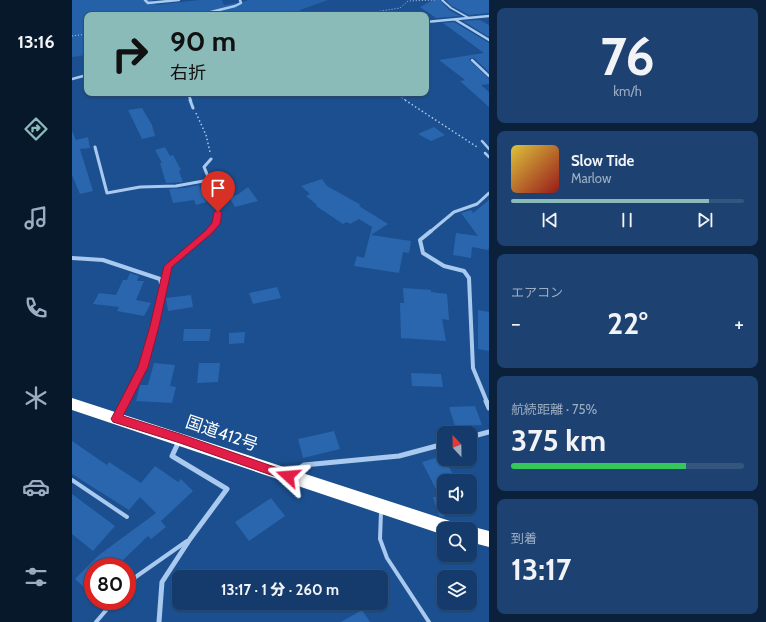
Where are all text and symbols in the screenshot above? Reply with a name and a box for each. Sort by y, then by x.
text: 90 m [170,24,236,58]
text: 76 [600,25,655,88]
icon: right [104,28,156,80]
text: 13:16 [17,31,55,53]
text: 右折 [170,62,206,84]
text: km/h [613,83,642,99]
icon: directions [22,115,50,143]
text: Slow Tide [571,152,634,170]
text: Marlow [571,170,611,186]
pin [201,171,235,212]
icon: arrive [207,177,229,199]
icon: music [22,204,50,232]
icon: previous [539,209,561,231]
icon: pause [616,209,638,231]
icon: next [694,209,716,231]
text: エアコン [511,284,563,300]
icon: phone [22,294,50,322]
text: 22° [607,305,648,342]
text: − [511,310,521,337]
text: + [734,310,744,337]
icon: climate [22,384,50,412]
text: 航続距離 · 75% [511,401,597,417]
street label: 国道412号 [183,411,261,455]
text: 375 km [511,422,606,459]
north arrow [437,426,477,466]
map controls [437,426,477,610]
position arrow [267,455,309,497]
icon: car [22,473,50,501]
button: sound [437,474,477,514]
button: search [437,522,477,562]
text: 到着 [511,530,537,546]
text: 13:17 [511,551,571,588]
speed limit sign: 80 [84,558,136,610]
icon: filters [22,563,50,591]
button: layers [437,570,477,610]
text: 13:17 · 1 分 · 260 m [221,581,339,599]

